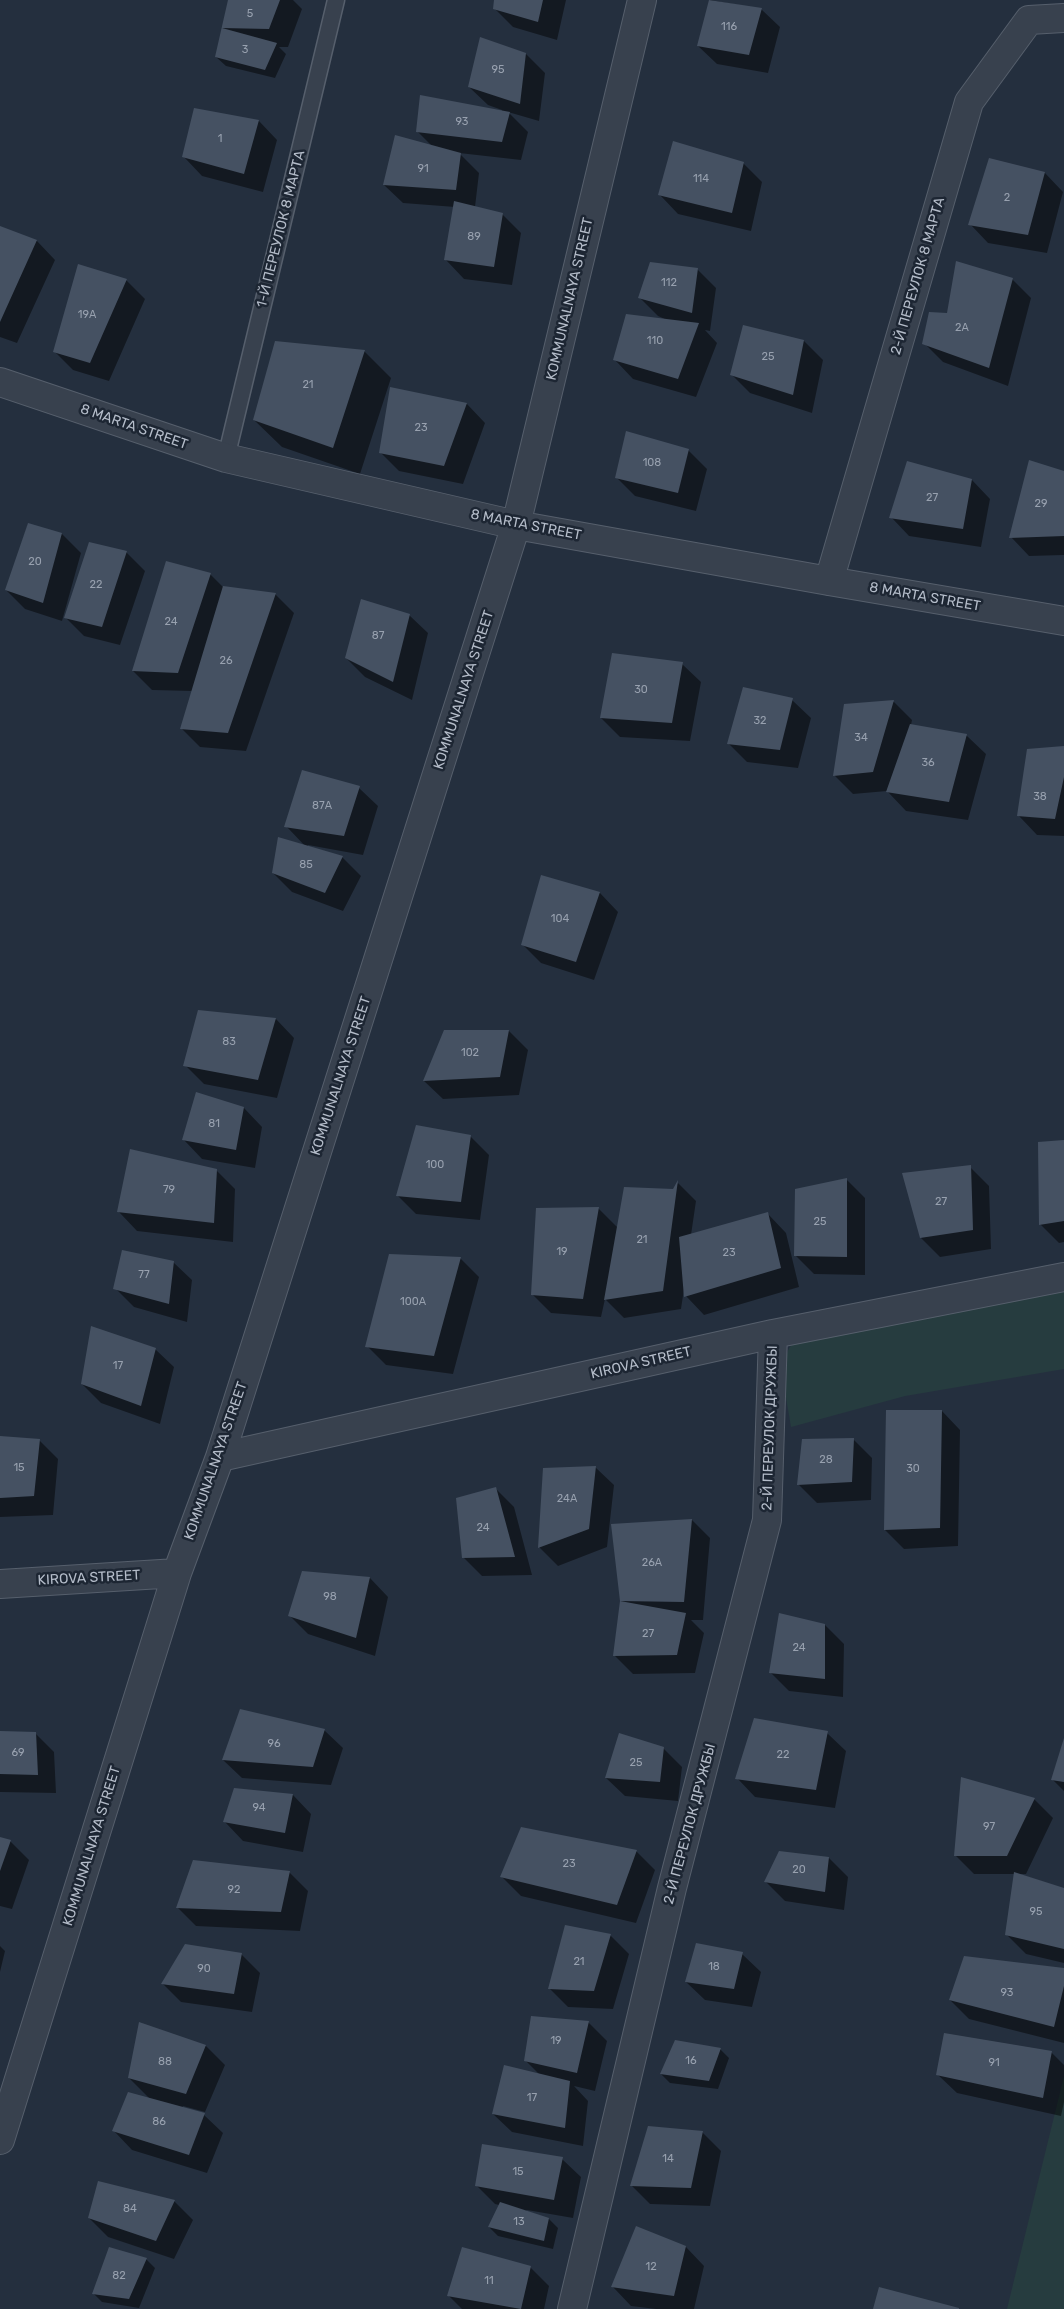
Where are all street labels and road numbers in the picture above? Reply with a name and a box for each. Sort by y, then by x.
street label: 1-Й ПЕРЕУЛОК 8 МАРТА [253,149,309,309]
street label: 2-Й ПЕРЕУЛОК 8 МАРТА [887,195,949,357]
street label: KOMMUNALNAYA STREET [543,216,597,382]
street label: 8 MARTA STREET [78,401,190,453]
street label: 8 MARTA STREET [469,506,583,544]
street label: 8 MARTA STREET [868,579,982,615]
street label: KOMMUNALNAYA STREET [430,608,498,772]
street label: KOMMUNALNAYA STREET [307,994,375,1158]
street label: KIROVA STREET [589,1343,693,1383]
street label: 2-Й ПЕРЕУЛОК ДРУЖБЫ [759,1345,781,1511]
street label: KOMMUNALNAYA STREET [181,1380,251,1542]
street label: KIROVA STREET [37,1567,141,1589]
street label: 2-Й ПЕРЕУЛОК ДРУЖБЫ [660,1742,720,1906]
street label: KOMMUNALNAYA STREET [60,1764,124,1928]

